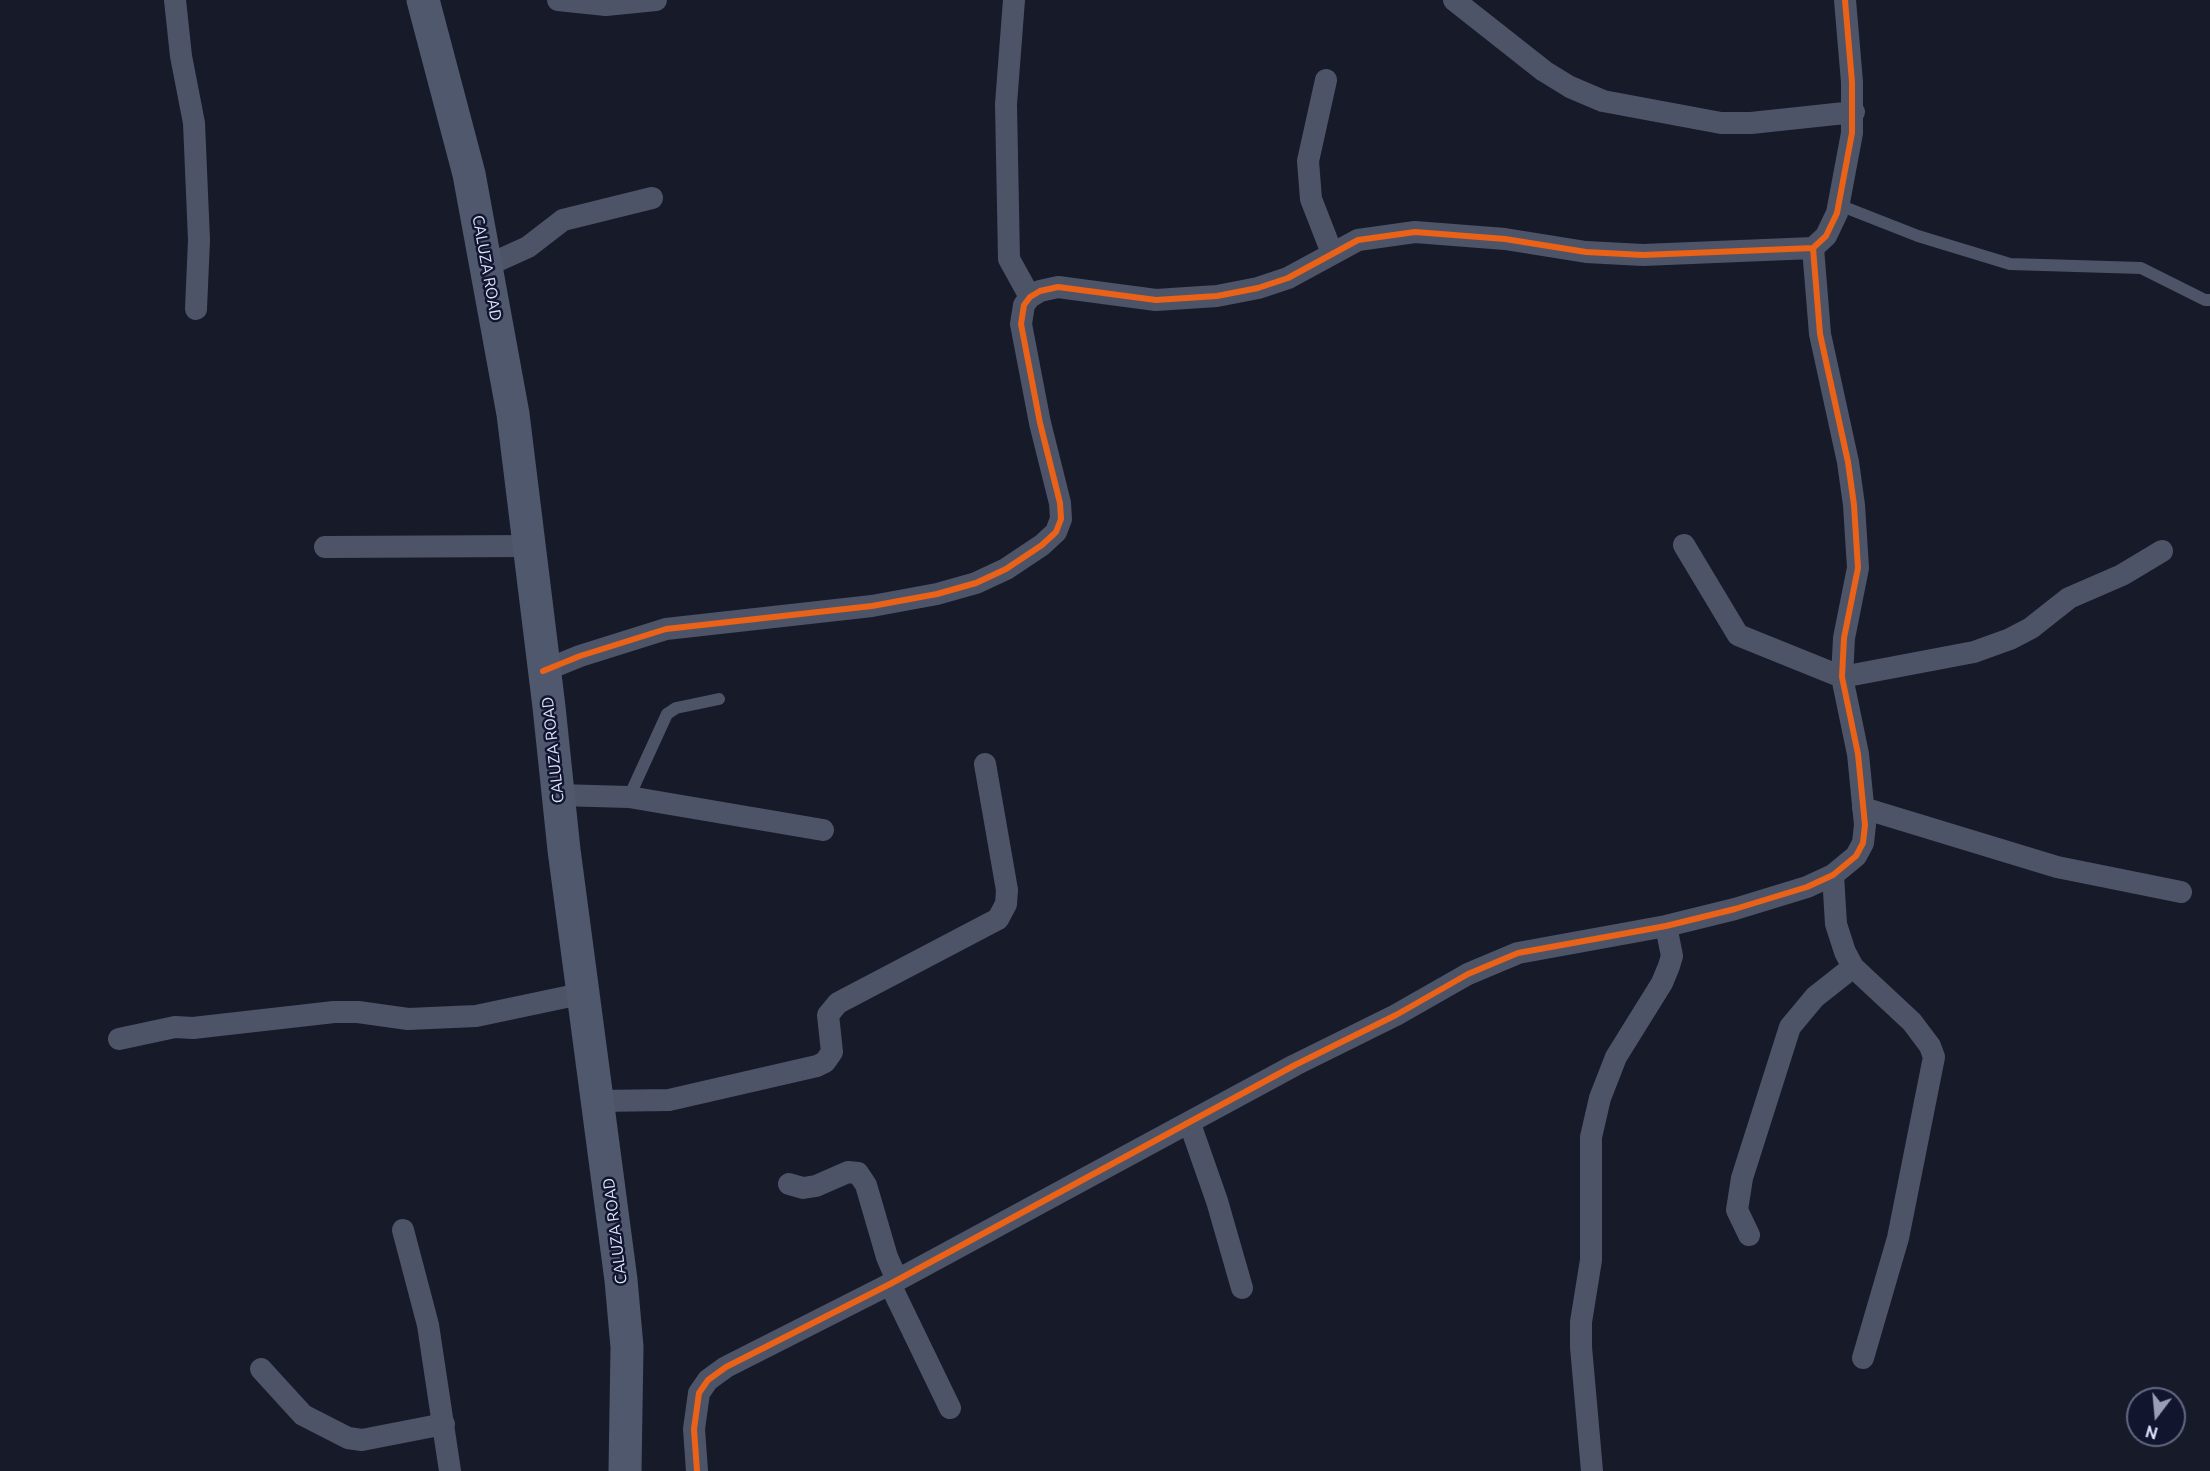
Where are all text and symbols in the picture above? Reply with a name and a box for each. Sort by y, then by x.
street label: CALUZA ROAD [468,214,506,322]
street label: CALUZA ROAD [538,696,568,804]
street label: CALUZA ROAD [599,1177,631,1285]
north arrow [2126,1387,2186,1447]
text: N [2143,1422,2160,1443]

